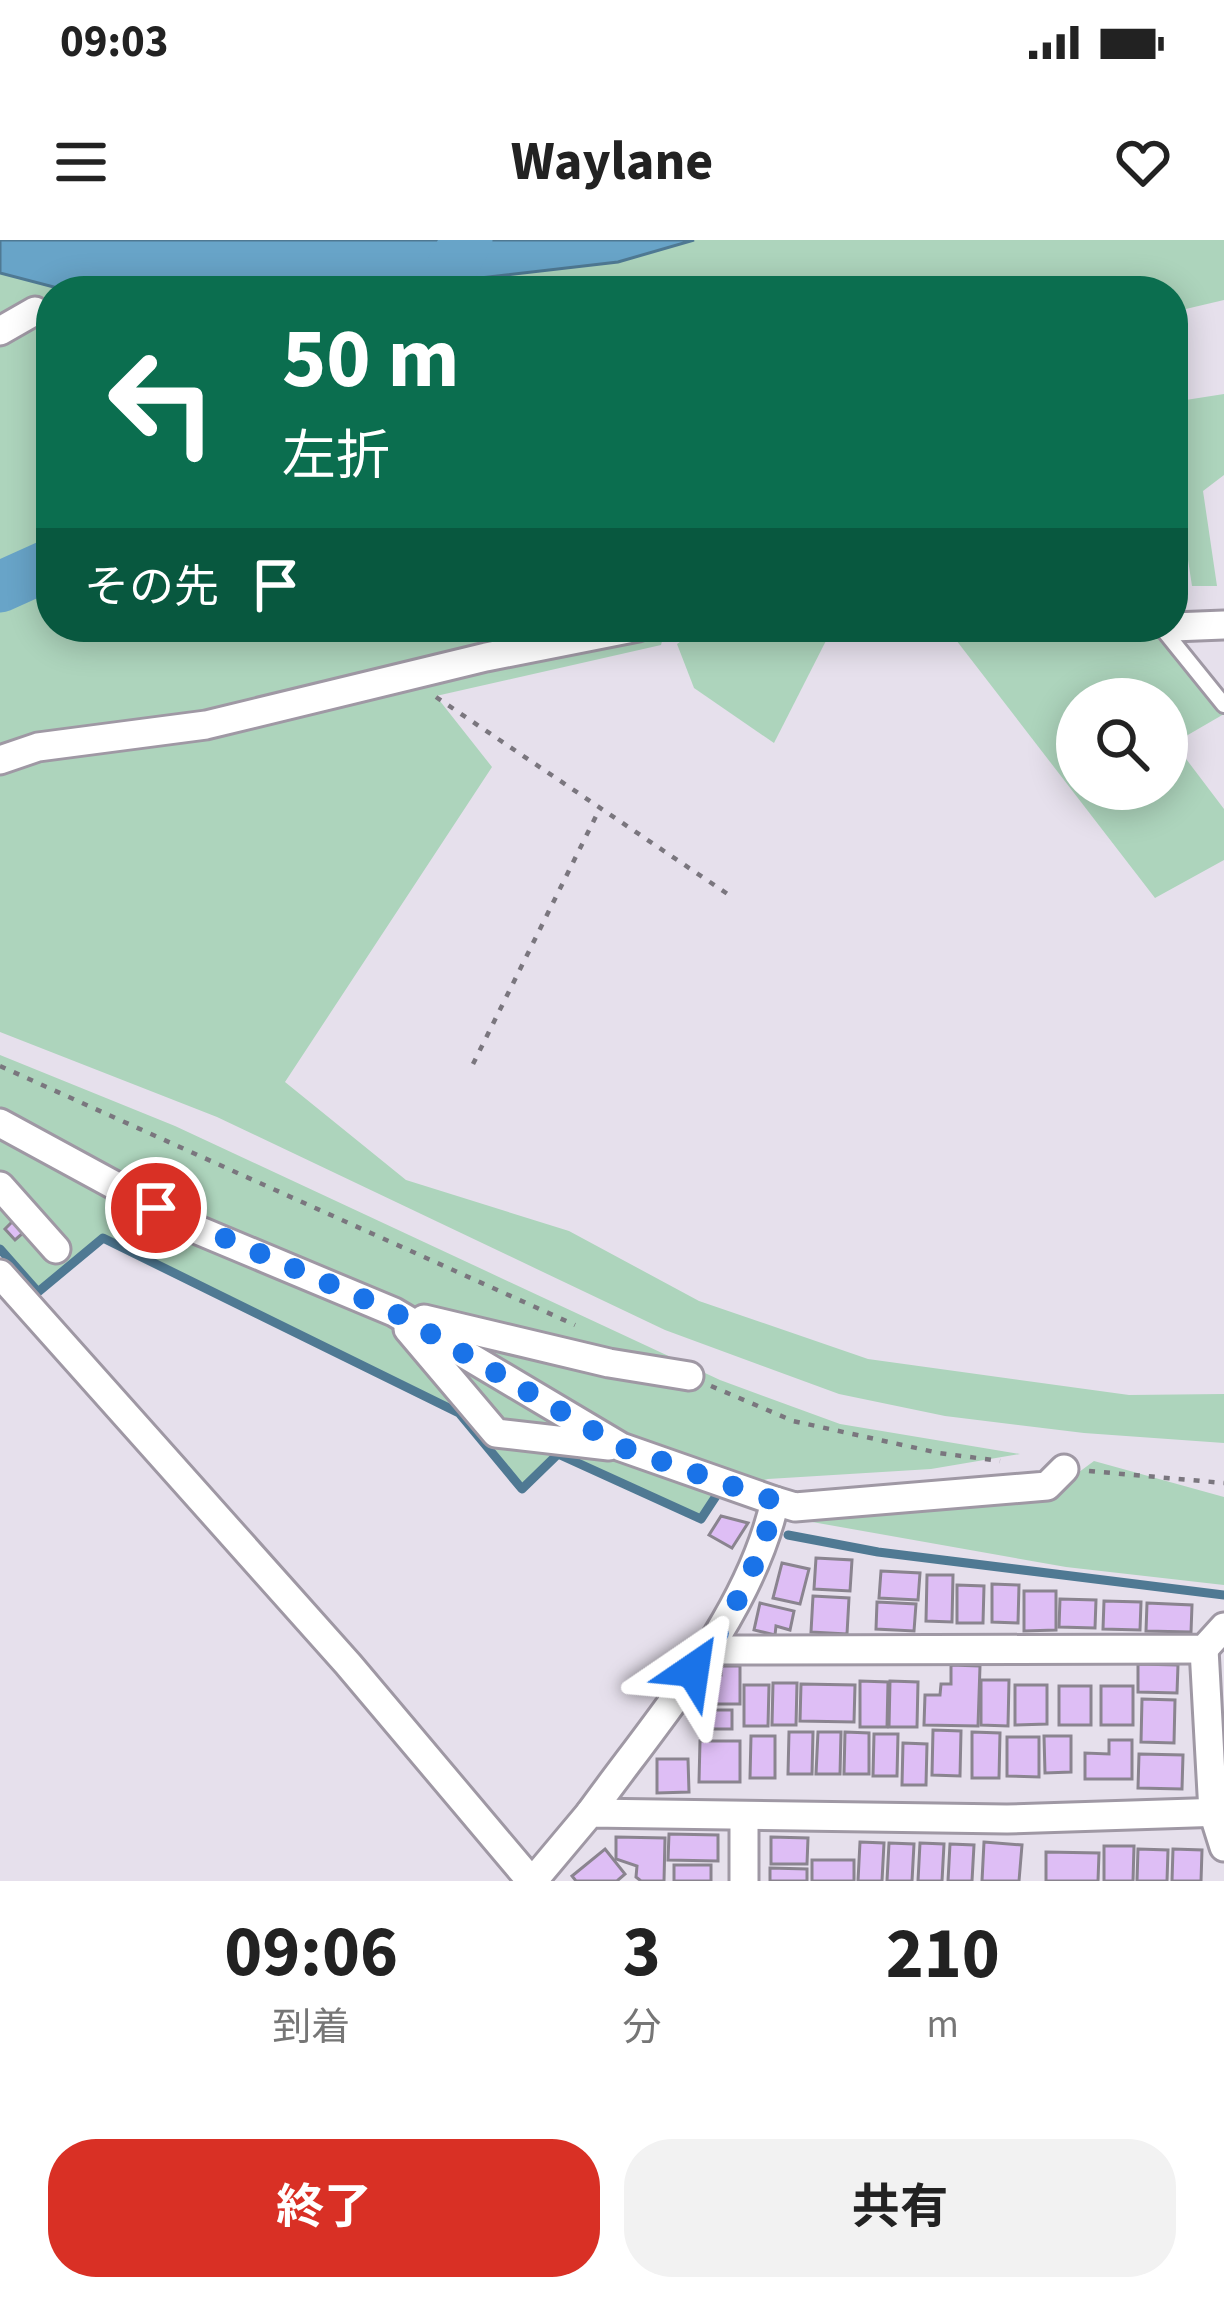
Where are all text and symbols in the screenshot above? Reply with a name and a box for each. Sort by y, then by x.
text: 09:03 [60,10,169,74]
text: Waylane [511,124,713,201]
icon: menu [48,129,114,195]
icon: heart [1110,129,1176,195]
text: 50 m [282,300,460,420]
icon: left [84,324,240,480]
text: 左折 [282,419,390,496]
icon: arrive [243,552,309,618]
text: その先 [84,556,219,620]
map controls [1056,678,1188,810]
button: search [1056,678,1188,810]
pin [105,1157,207,1259]
icon: arrive [123,1175,189,1241]
position arrow [630,1607,756,1733]
text: 09:06 [224,1901,398,2004]
text: 3 [623,1901,661,2004]
text: 210 [886,1903,1000,2006]
text: m [926,1997,959,2053]
text: 到着 [272,2000,350,2056]
text: 分 [622,2000,661,2056]
button: 終了 [48,2139,600,2277]
button: 共有 [624,2139,1176,2277]

